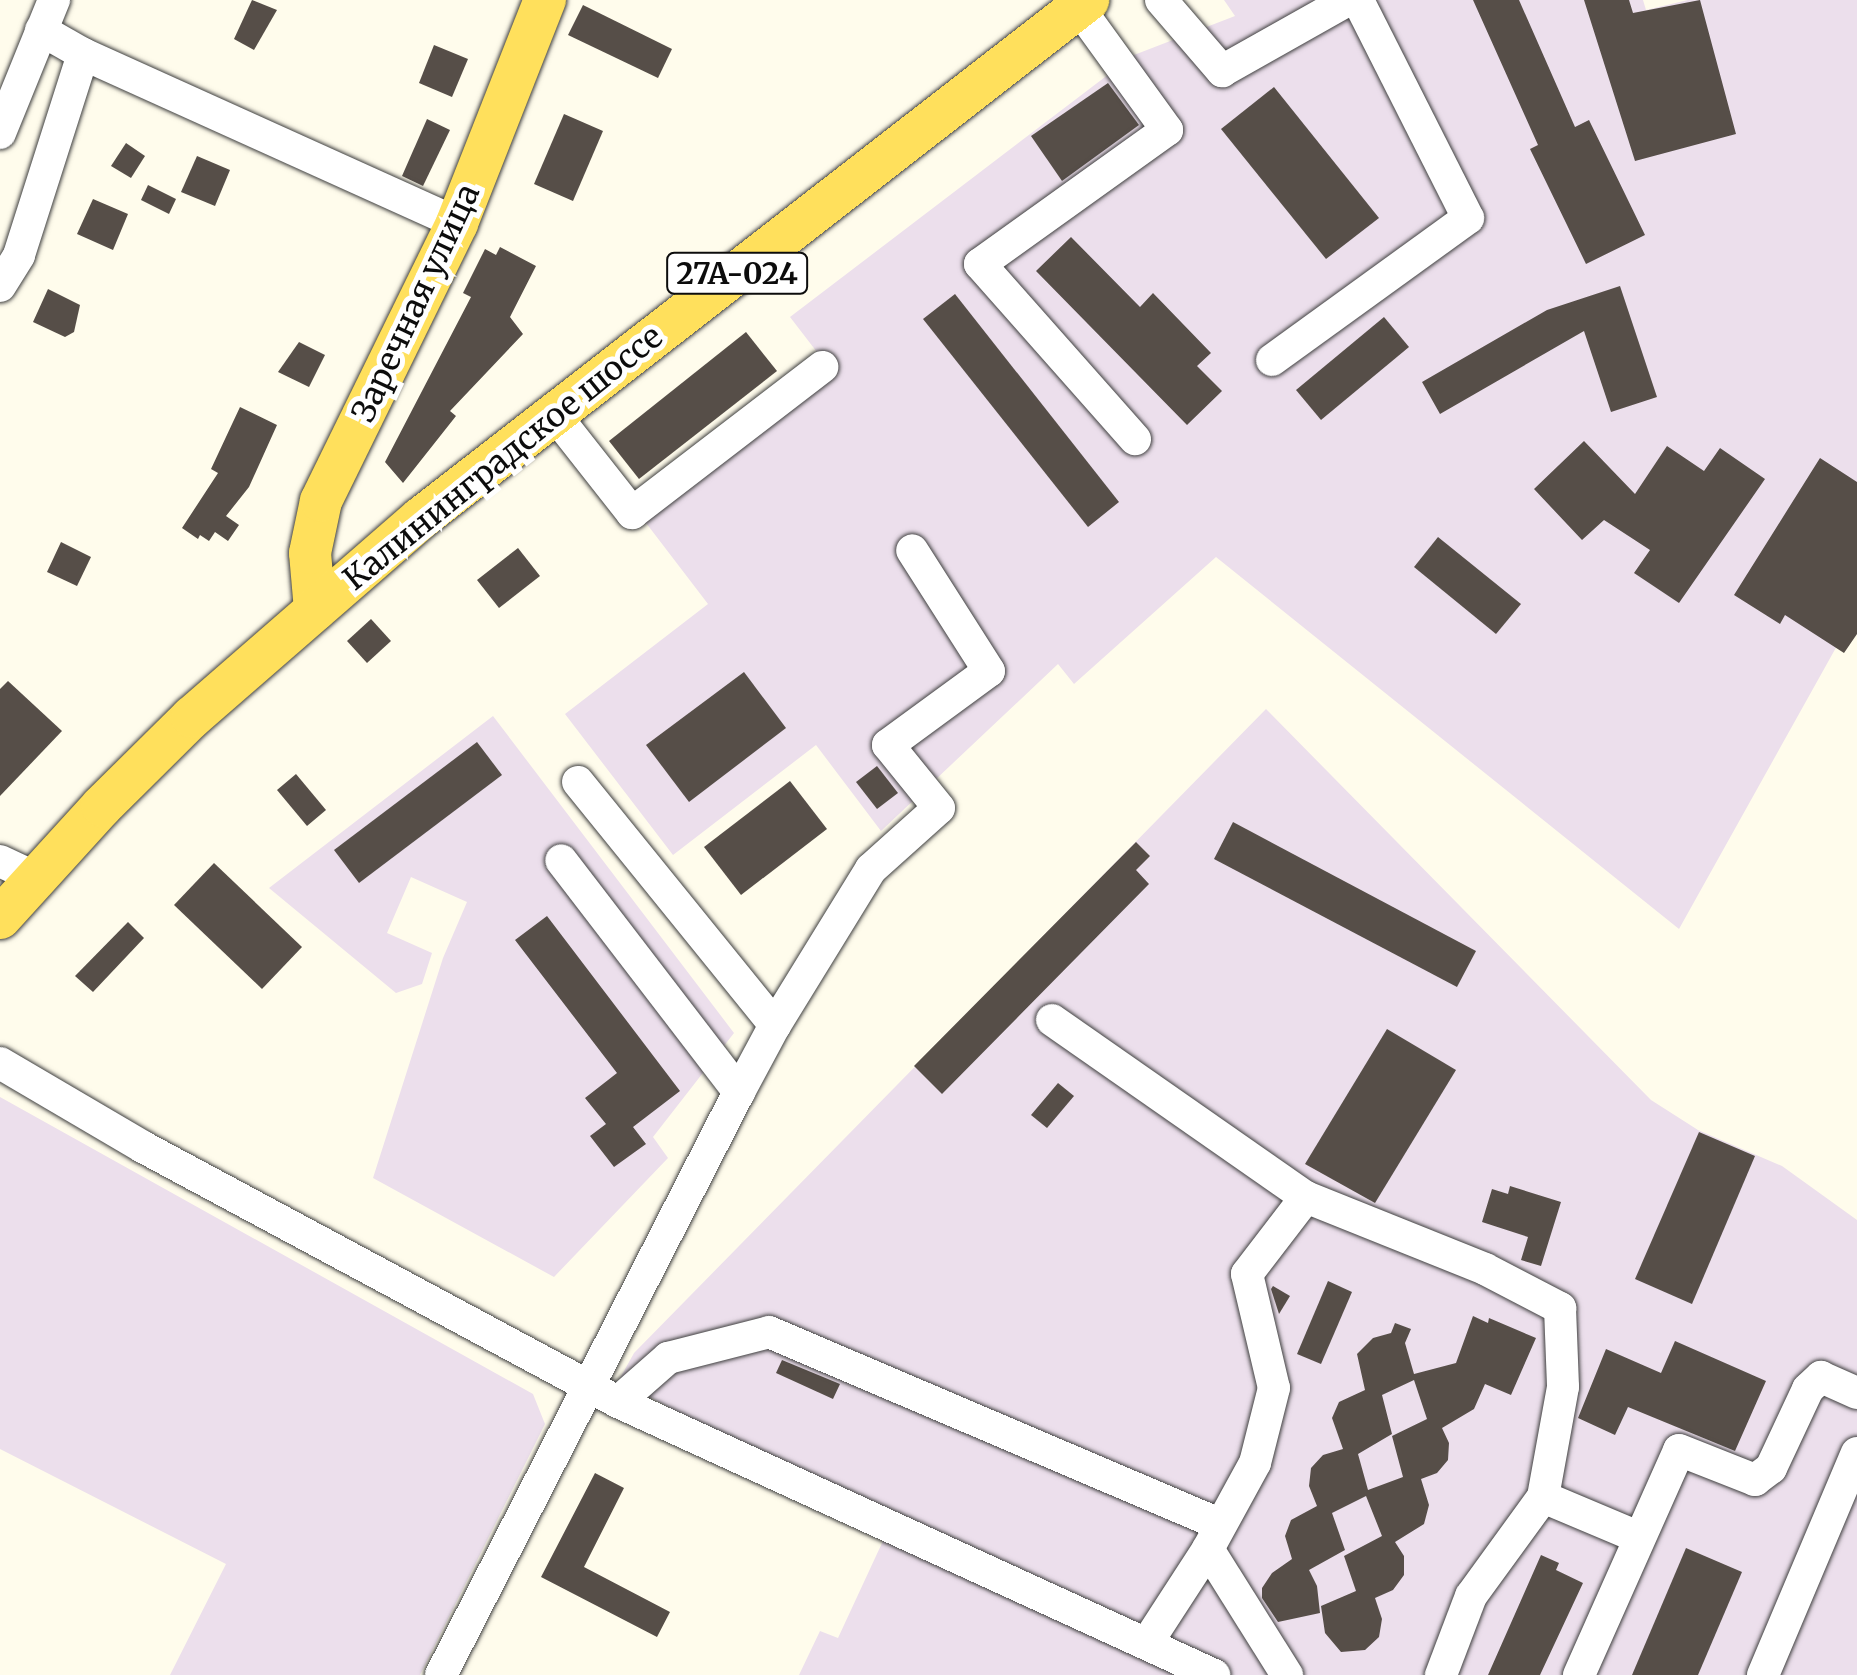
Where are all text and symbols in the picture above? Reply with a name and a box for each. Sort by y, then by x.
street label: Заречная улица [344,178,488,428]
road number: 27А-024 [664,248,810,298]
street label: Калининградское шоссе [336,318,670,598]

